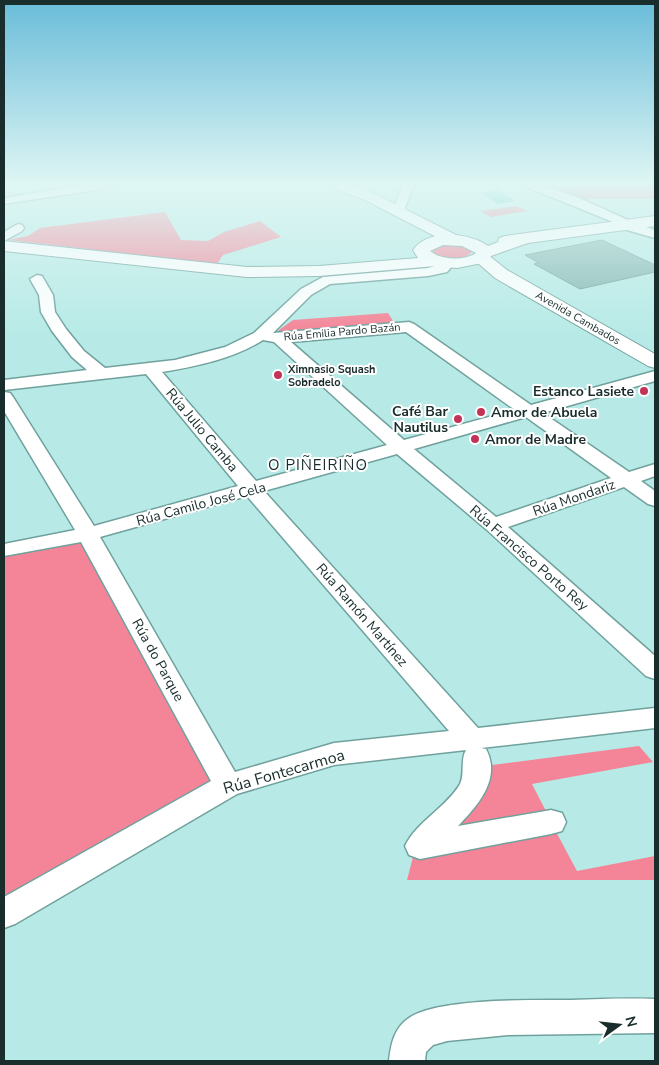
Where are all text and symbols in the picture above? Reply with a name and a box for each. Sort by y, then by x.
street label: Avenida Cambados [533,288,623,348]
street label: Rúa Emilia Pardo Bazán [283,319,401,345]
place label: Ximnasio Squash Sobradelo [287,362,376,390]
marker: Ximnasio Squash Sobradelo [272,369,284,381]
place label: Estanco Lasiete [533,382,634,401]
street label: Rúa Julio Camba [161,384,243,476]
marker: Estanco Lasiete [638,385,650,397]
place label: Café Bar Nautilus [392,402,448,437]
place label: Amor de Abuela [491,403,597,422]
marker: Amor de Abuela [475,406,487,418]
marker: Café Bar Nautilus [452,413,464,425]
place label: Amor de Madre [485,430,586,449]
marker: Amor de Madre [469,433,481,445]
district label: O PIÑEIRIÑO [268,455,368,475]
street label: Rúa Mondariz [530,475,618,521]
street label: Rúa Camilo José Cela [134,478,268,530]
street label: Rúa Francisco Porto Rey [465,501,593,616]
street label: Rúa Ramón Martínez [312,559,413,671]
street label: Rúa do Parque [127,615,189,705]
street label: Rúa Fontecarmoa [221,744,347,800]
north arrow [594,1000,644,1050]
text: N [621,1014,642,1029]

